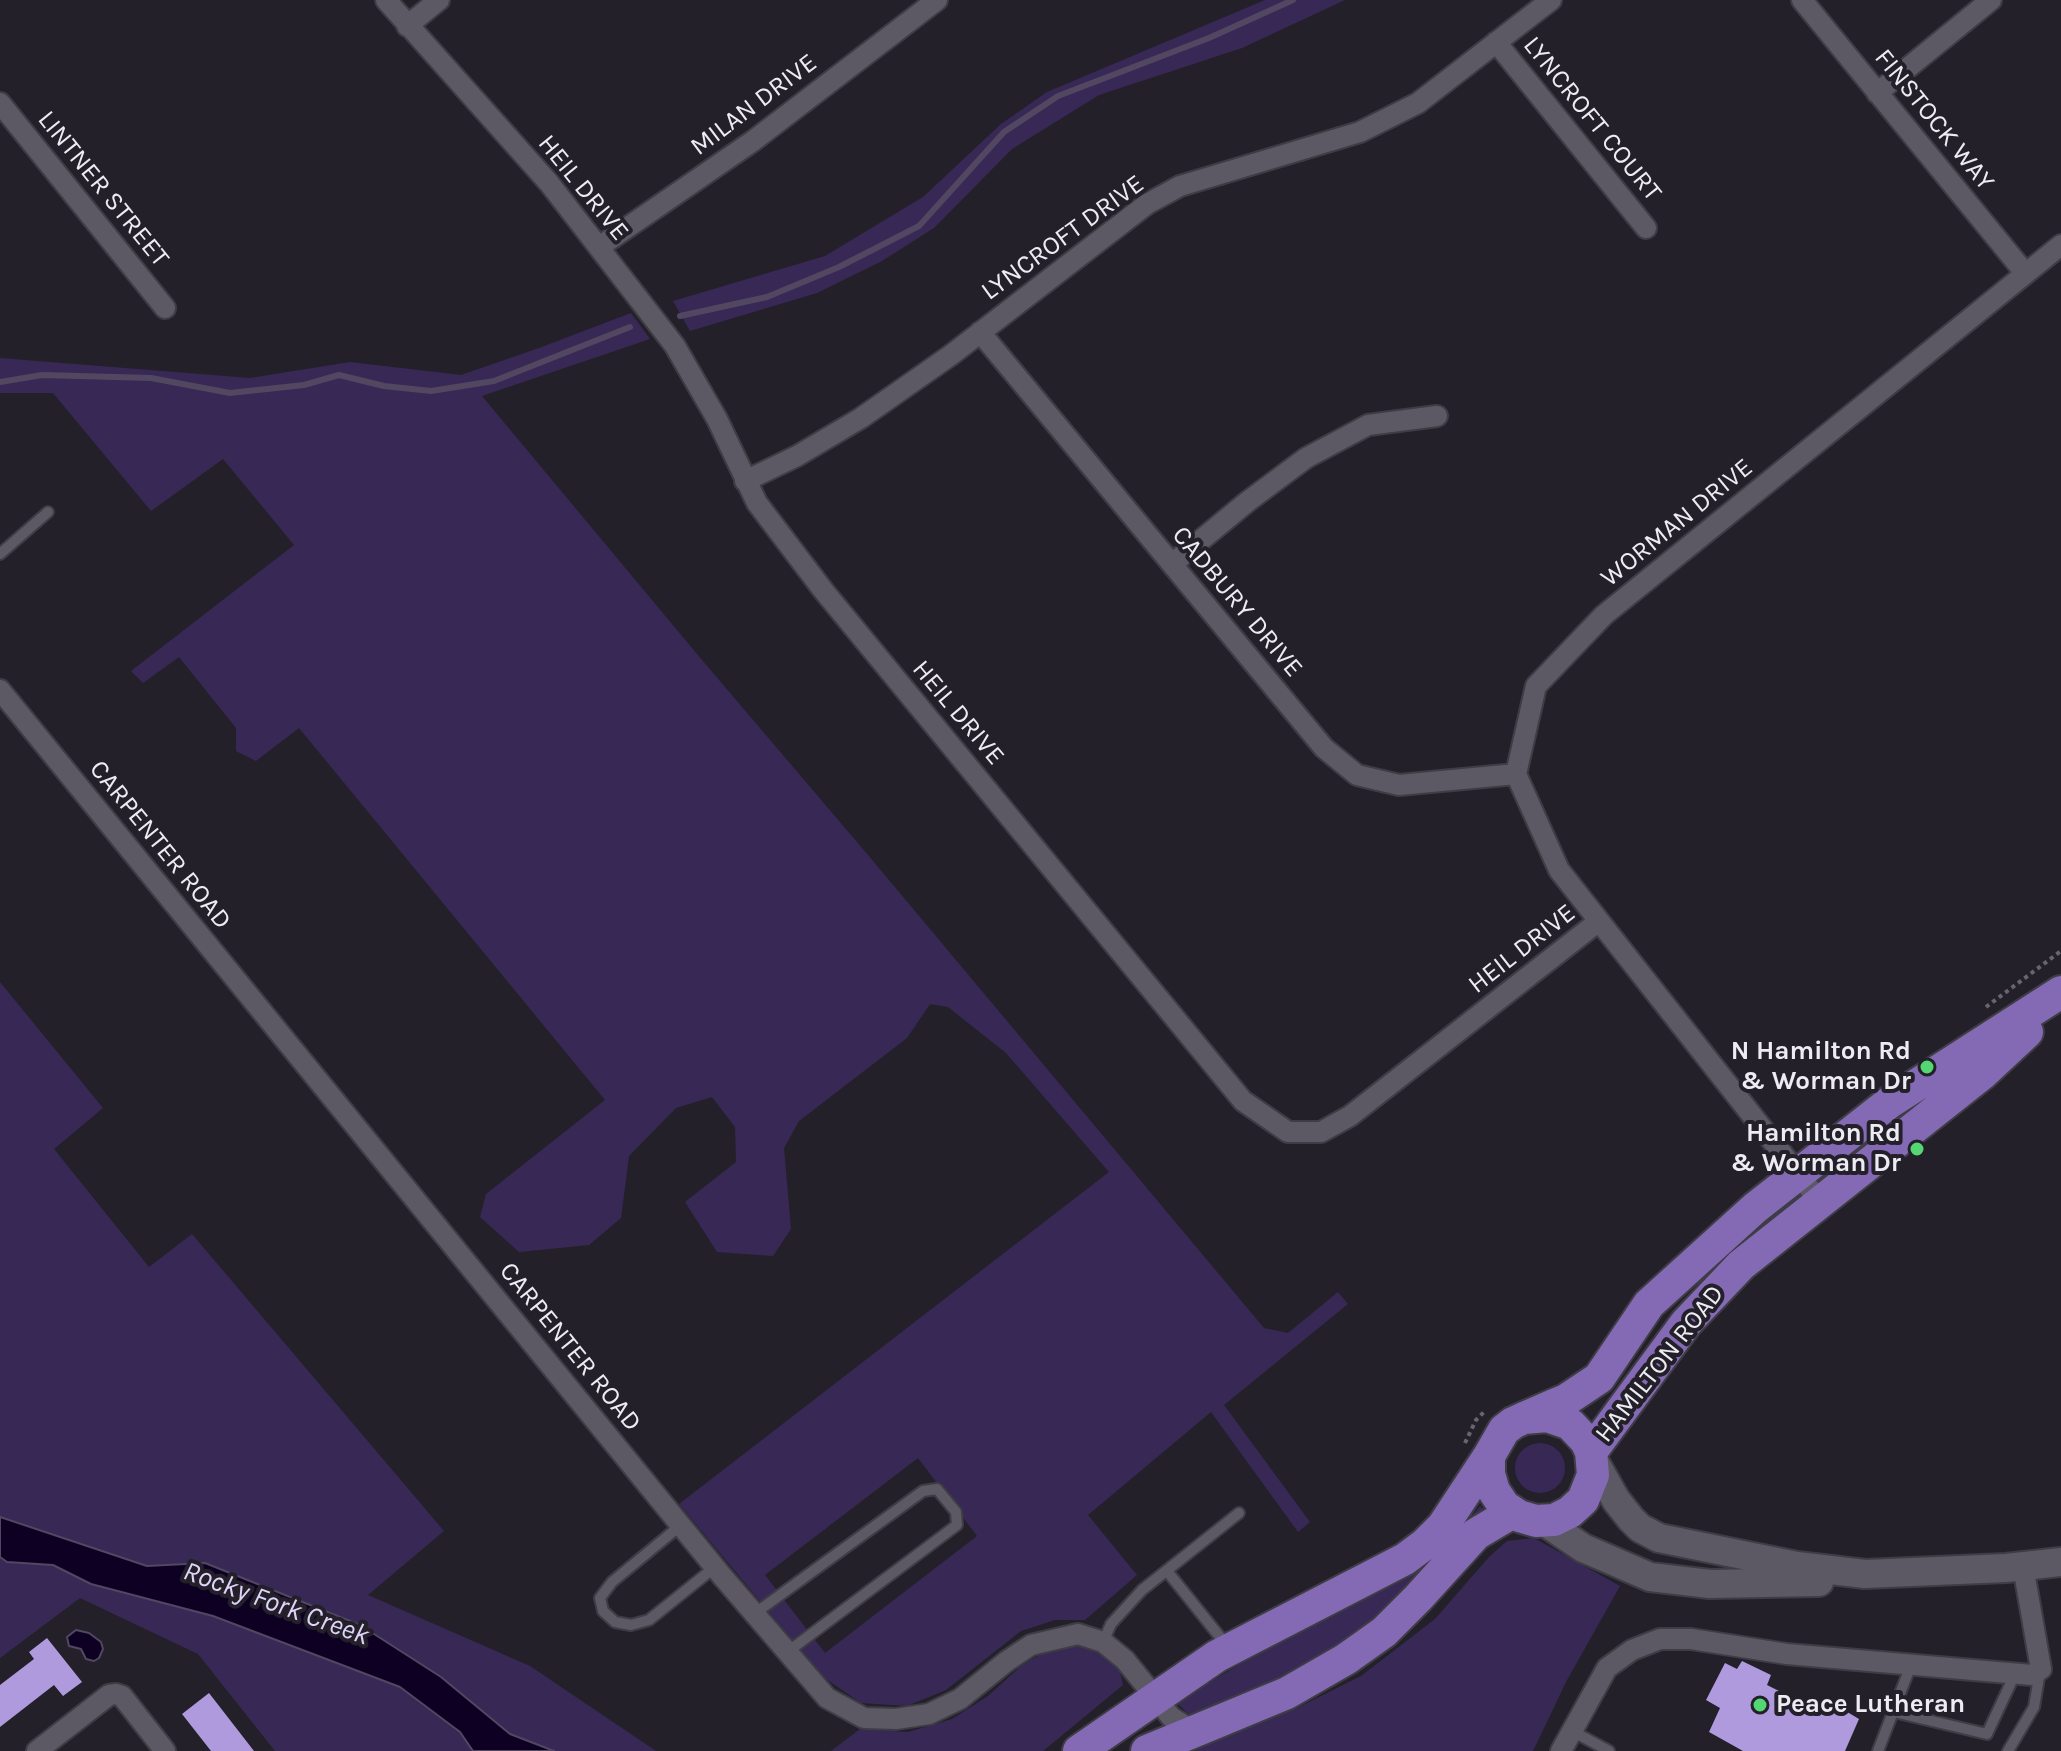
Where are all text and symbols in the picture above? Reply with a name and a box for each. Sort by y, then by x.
street label: LYNCROFT COURT [1516,30,1668,208]
street label: FINSTOCK WAY [1867,43,2001,197]
street label: MILAN DRIVE [685,47,823,163]
street label: LINTNER STREET [31,105,175,273]
street label: HEIL DRIVE [531,129,635,247]
street label: LYNCROFT DRIVE [976,169,1150,307]
street label: WORMAN DRIVE [1595,452,1759,594]
street label: CADBURY DRIVE [1165,520,1309,684]
street label: HEIL DRIVE [905,654,1011,772]
street label: CARPENTER ROAD [82,754,238,936]
street label: HEIL DRIVE [1462,898,1582,1000]
place label: N Hamilton Rd & Worman Dr [1731,1036,1911,1098]
marker: N Hamilton Rd & Worman Dr [1918,1058,1936,1076]
place label: Hamilton Rd & Worman Dr [1730,1118,1901,1180]
marker: Hamilton Rd & Worman Dr [1908,1140,1926,1158]
street label: CARPENTER ROAD [492,1256,648,1438]
street label: HAMILTON ROAD [1589,1279,1731,1449]
water label: Rocky Fork Creek [178,1555,374,1653]
place label: Peace Lutheran [1776,1689,1965,1721]
marker: Peace Lutheran [1751,1696,1769,1714]

